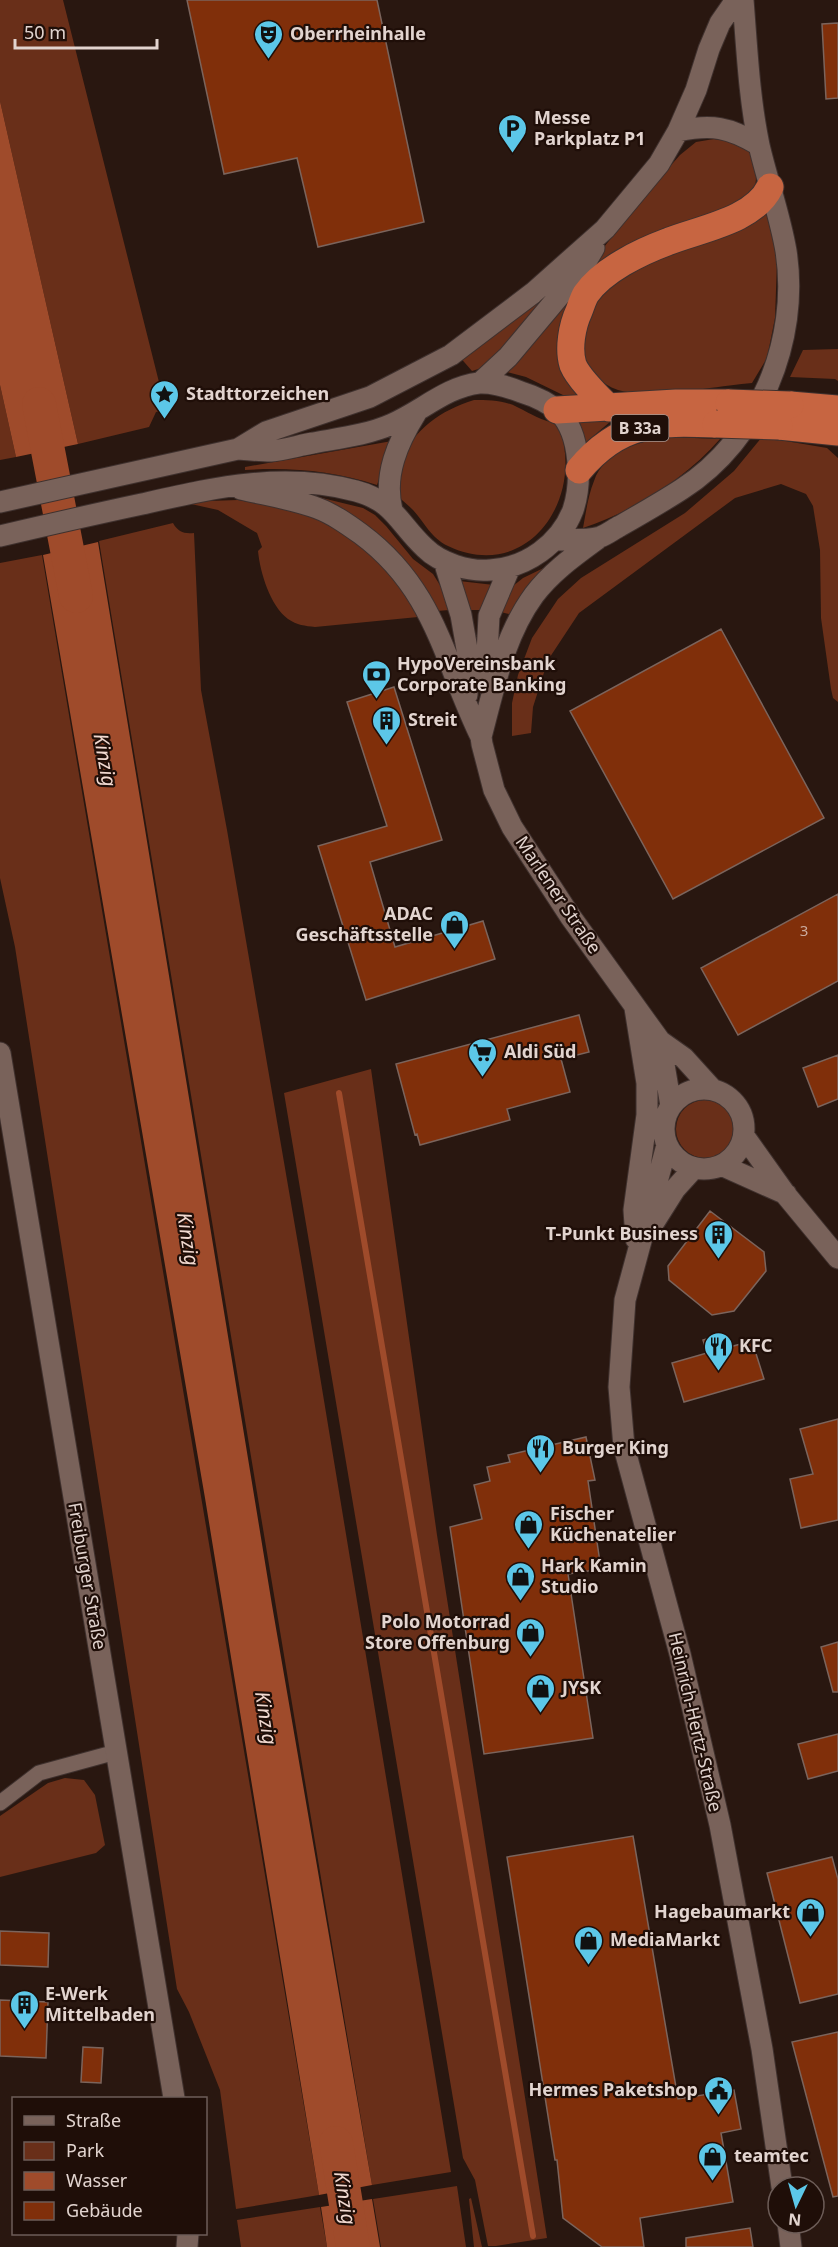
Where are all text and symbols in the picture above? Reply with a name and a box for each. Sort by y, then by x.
scale bar [15,12,158,50]
theatre icon: Oberrheinhalle [253,18,285,60]
text: 50 m [24,20,66,44]
place label: Oberrheinhalle [290,21,426,45]
place label: Messe Parkplatz P1 [534,105,646,150]
parking icon: Messe Parkplatz P1 [497,112,529,154]
place icon: Stadttorzeichen [149,378,181,420]
place label: Stadttorzeichen [186,381,329,405]
road number: B 33a [612,415,668,441]
place label: HypoVereinsbank Corporate Banking [397,651,566,696]
bank icon: HypoVereinsbank Corporate Banking [360,658,392,700]
building icon: Streit [371,704,403,746]
place label: Streit [408,707,458,731]
water label: Kinzig [88,731,124,789]
street label: Marlener Straße [511,831,607,958]
place label: ADAC Geschäftsstelle [296,901,433,946]
shop icon: ADAC Geschäftsstelle [438,908,470,950]
house number: 3 [800,920,808,940]
supermarket icon: Aldi Süd [467,1036,499,1078]
place label: Aldi Süd [504,1039,576,1063]
water label: Kinzig [171,1210,206,1268]
building icon: T-Punkt Business [703,1218,735,1260]
place label: T-Punkt Business [546,1221,698,1245]
restaurant icon: KFC [702,1330,734,1372]
place label: KFC [739,1333,772,1357]
restaurant icon: Burger King [525,1432,557,1474]
place label: Burger King [562,1435,669,1459]
street label: Freiburger Straße [63,1500,113,1651]
place label: Fischer Küchenatelier [550,1501,676,1546]
shop icon: Fischer Küchenatelier [513,1508,545,1550]
place label: Hark Kamin Studio [541,1553,647,1598]
shop icon: Hark Kamin Studio [504,1560,536,1602]
place label: Polo Motorrad Store Offenburg [365,1609,510,1654]
shop icon: Polo Motorrad Store Offenburg [515,1616,547,1658]
street label: Heinrich-Hertz-Straße [664,1630,728,1814]
shop icon: JYSK [525,1672,557,1714]
place label: JYSK [560,1675,601,1699]
water label: Kinzig [249,1689,284,1747]
shop icon: Hagebaumarkt [795,1896,827,1938]
place label: Hagebaumarkt [654,1899,790,1923]
shop icon: MediaMarkt [573,1924,605,1966]
place label: MediaMarkt [610,1927,720,1951]
place label: E-Werk Mittelbaden [45,1981,155,2026]
building icon: E-Werk Mittelbaden [8,1988,40,2030]
public building icon: Hermes Paketshop [703,2074,735,2116]
place label: Hermes Paketshop [528,2077,698,2101]
legend [12,2097,207,2235]
text: Straße [66,2108,121,2132]
text: Park [66,2138,104,2162]
shop icon: teamtec [697,2140,729,2182]
place label: teamtec [734,2143,809,2167]
text: Wasser [66,2168,128,2192]
water label: Kinzig [328,2169,363,2227]
north arrow [766,2175,826,2235]
text: Gebäude [66,2198,143,2222]
text: N [787,2208,802,2231]

